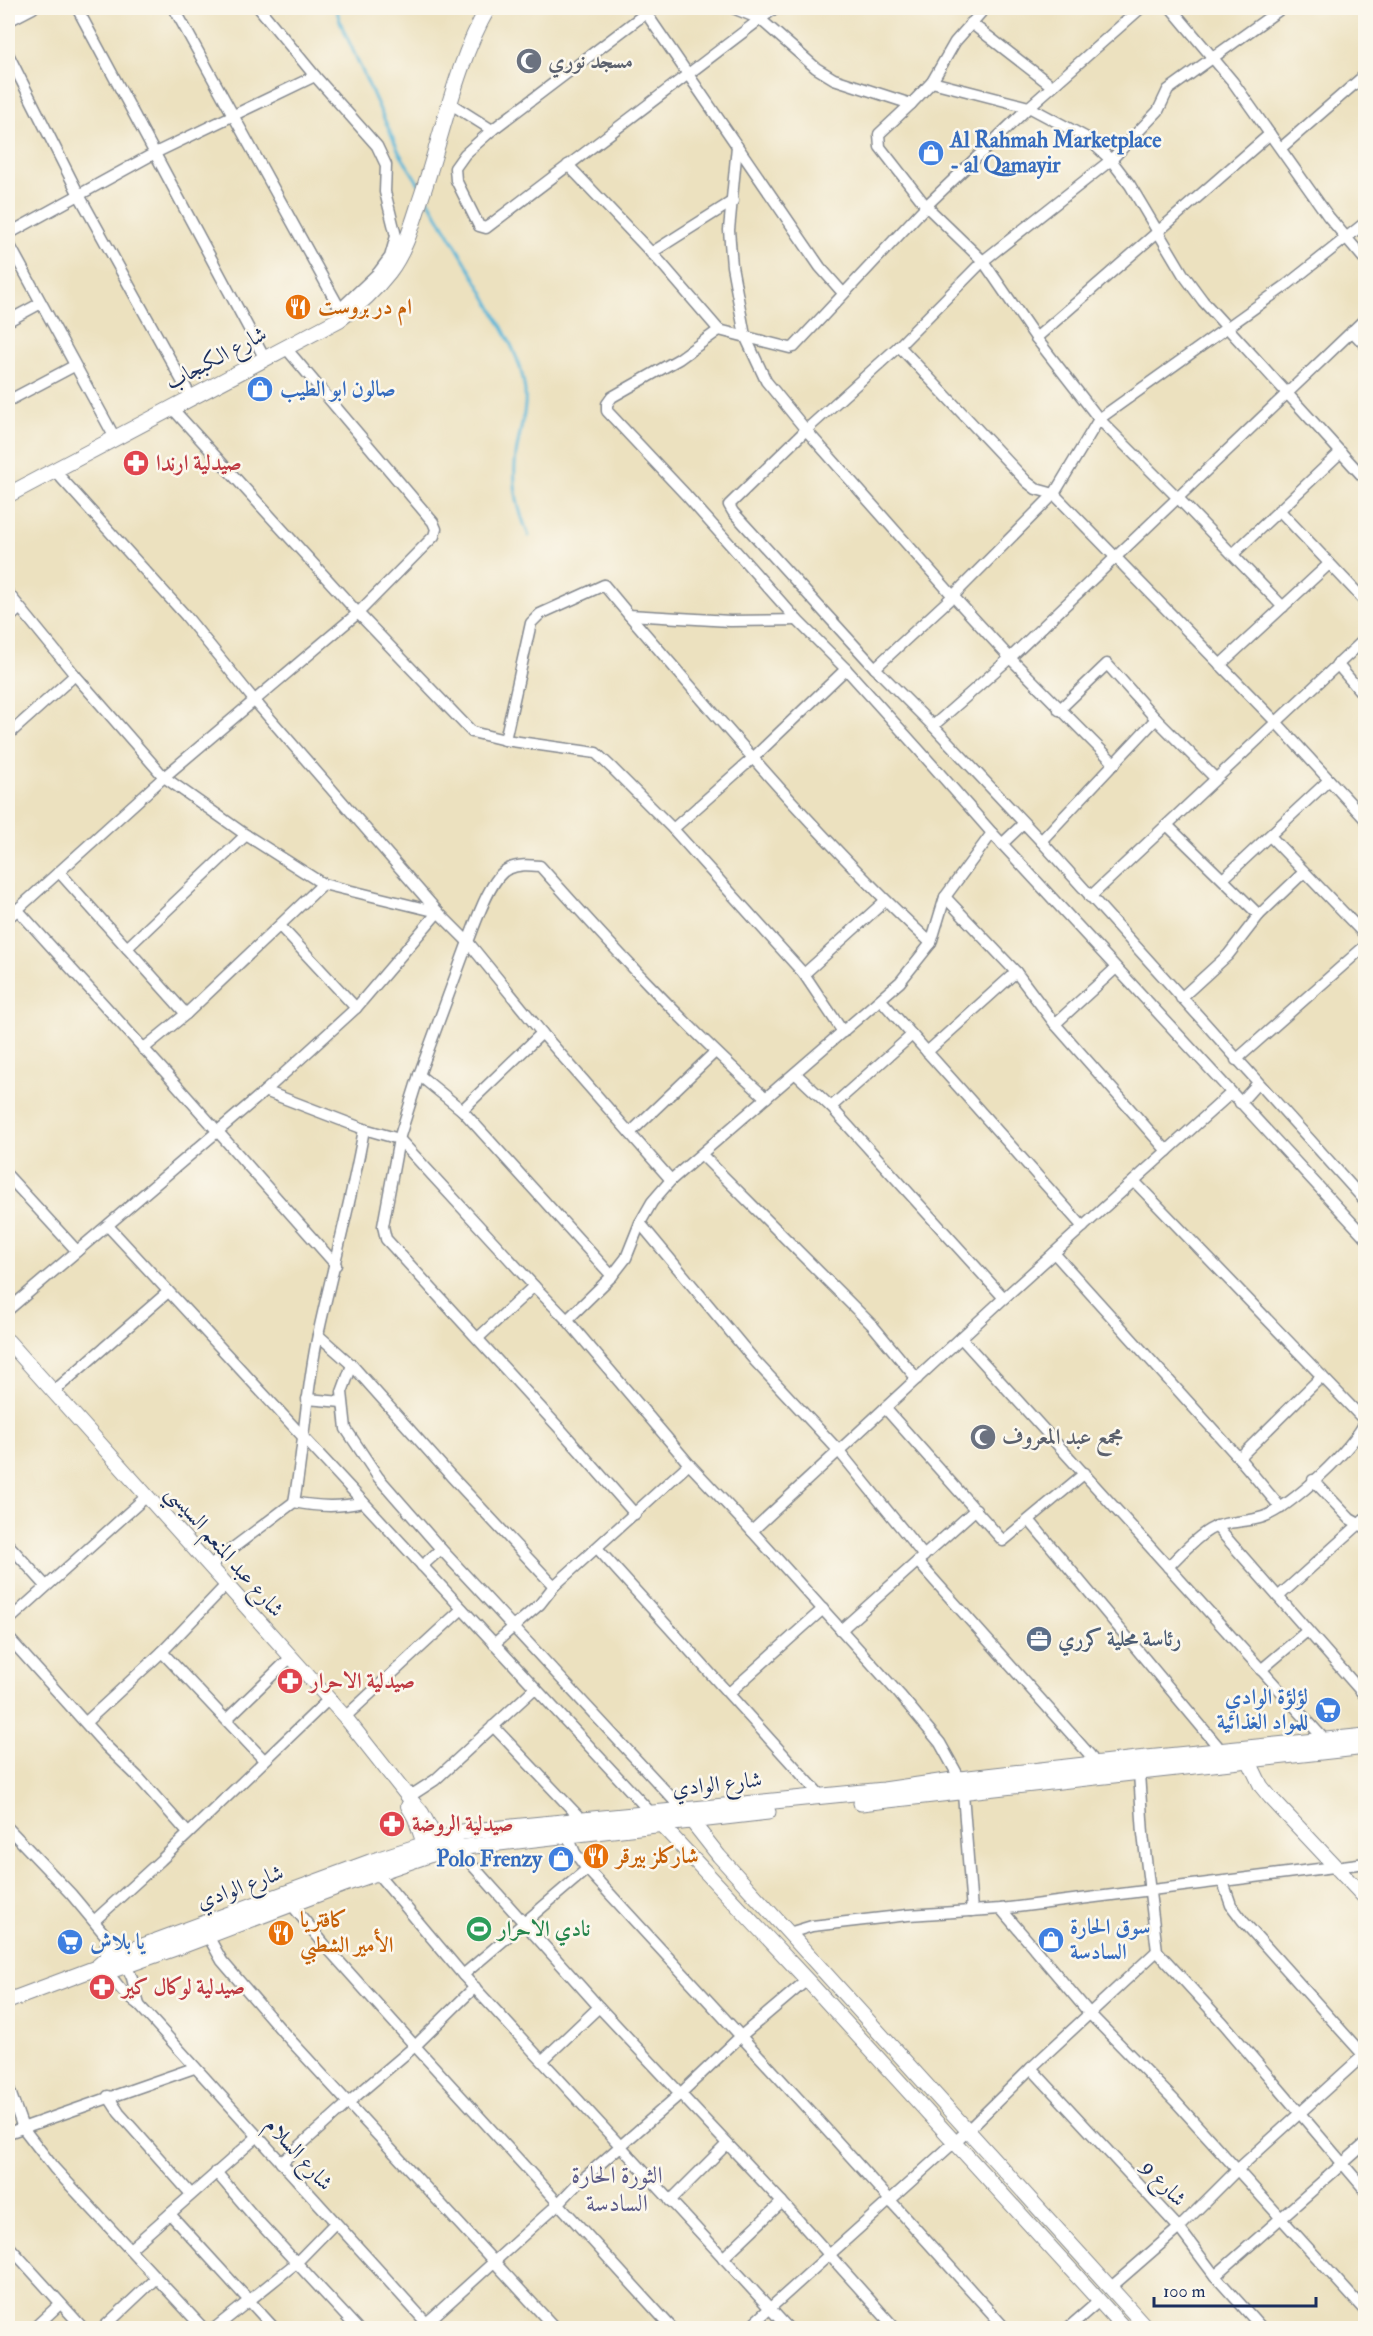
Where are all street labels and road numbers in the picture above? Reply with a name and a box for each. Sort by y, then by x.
street label: شارع الكبجاب [160,320,273,400]
street label: شارع عبد المنعم السيسي [155,1479,290,1627]
street label: شارع الوادي [671,1765,764,1807]
street label: شارع الوادي [193,1858,289,1919]
street label: شارع السلام [255,2112,339,2200]
street label: شارع 9 [1131,2152,1193,2215]

